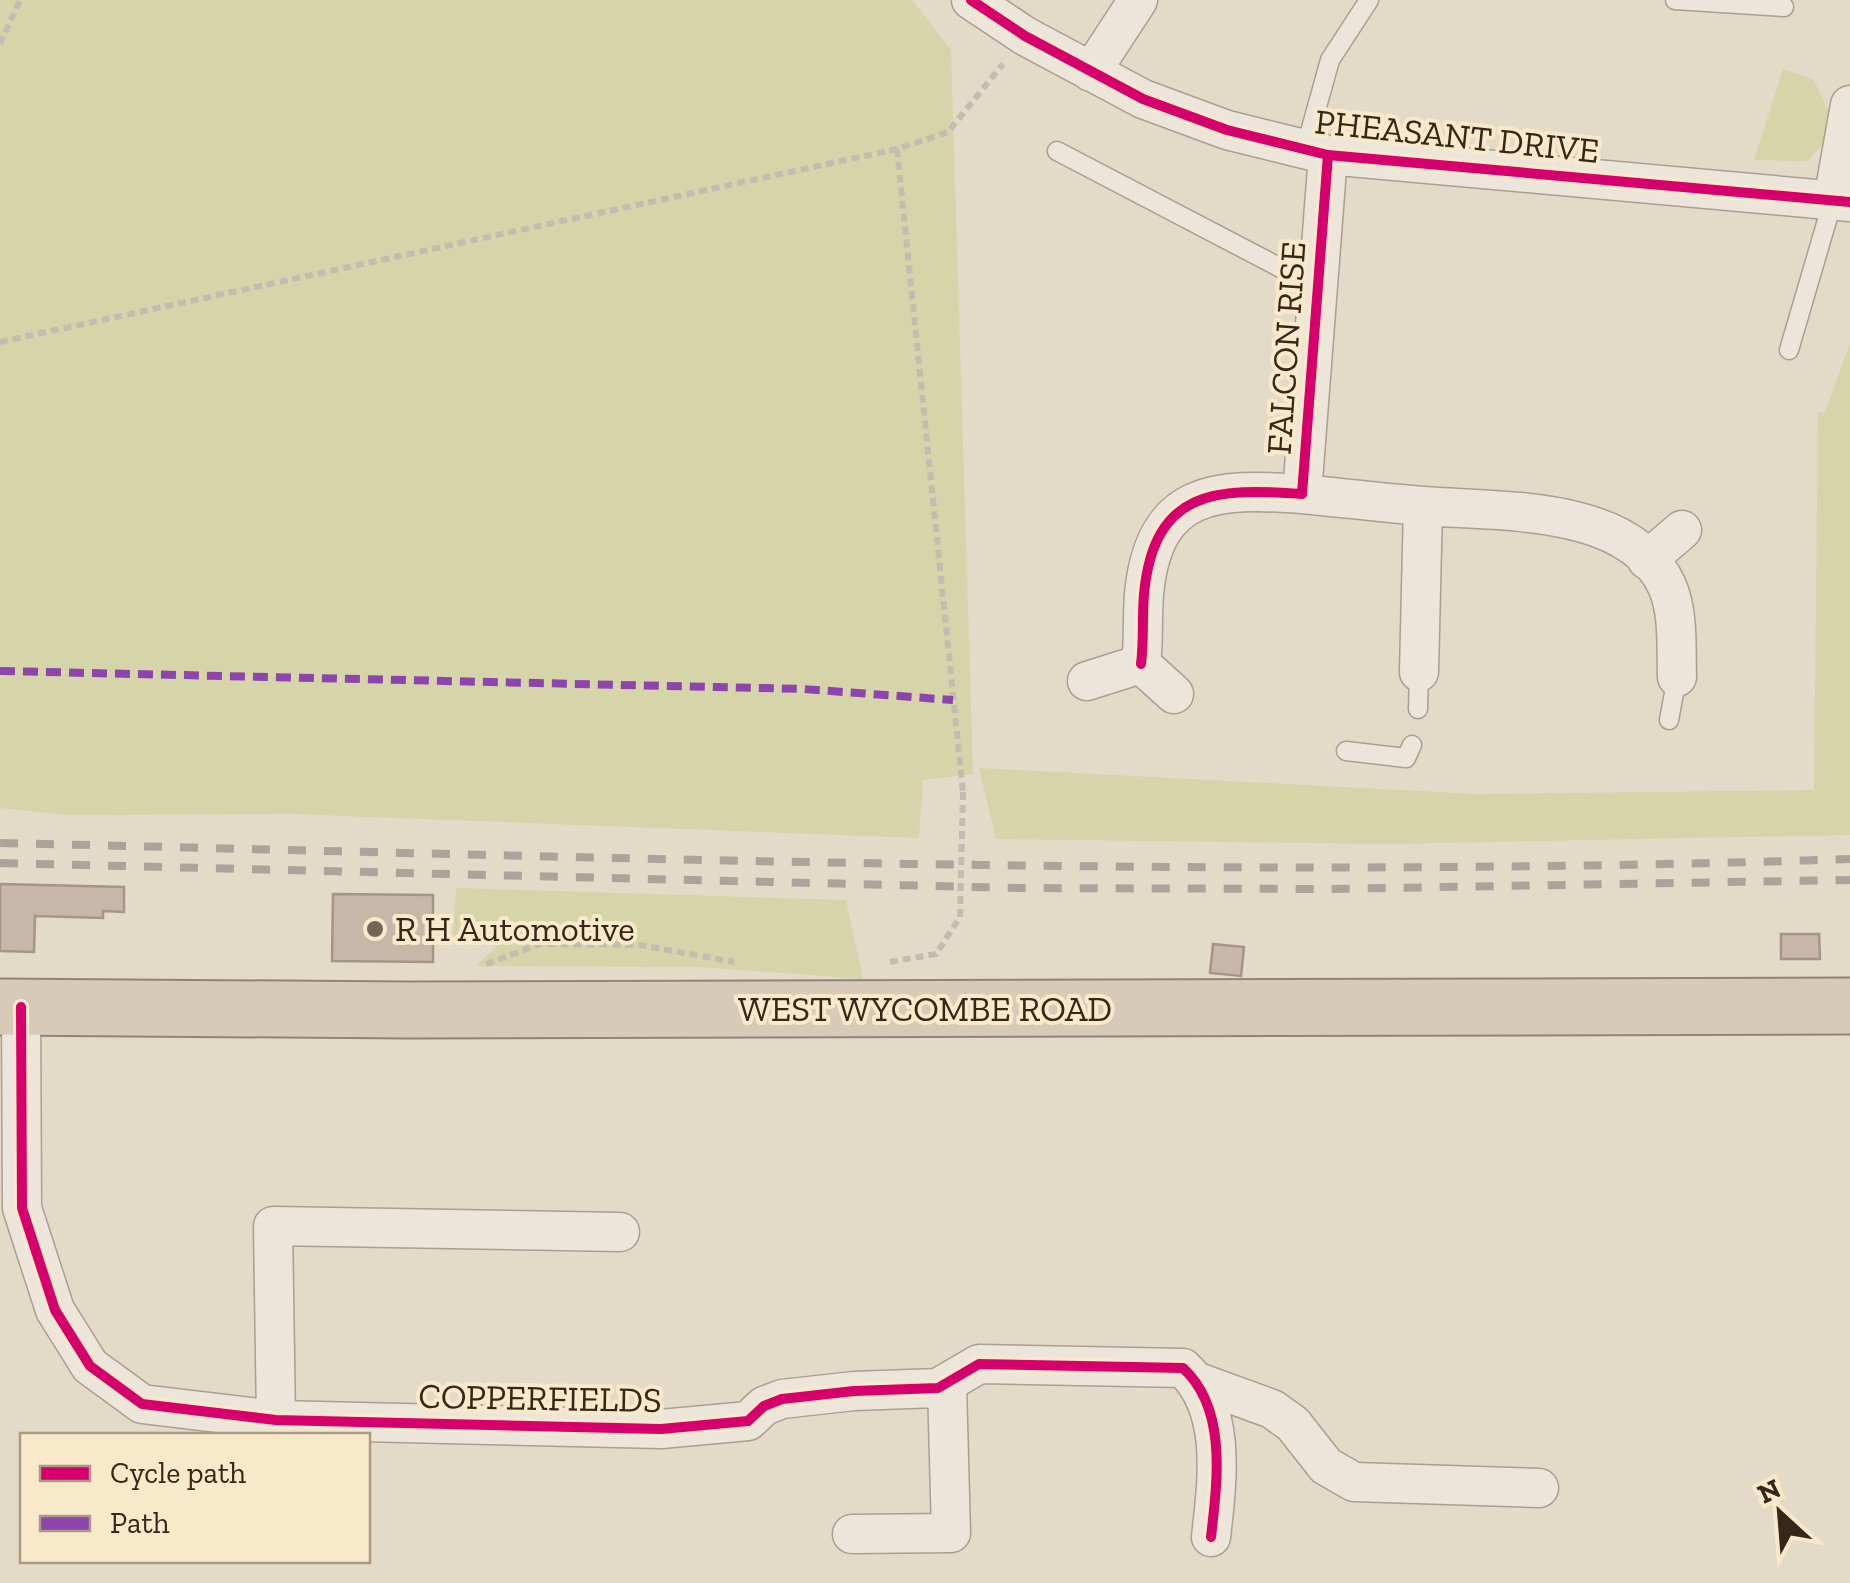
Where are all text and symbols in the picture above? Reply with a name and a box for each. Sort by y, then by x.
street label: PHEASANT DRIVE [1313,100,1601,172]
street label: FALCON RISE [1258,240,1314,456]
place label: R H Automotive [395,908,635,950]
marker: R H Automotive [364,918,386,940]
street label: WEST WYCOMBE ROAD [738,988,1112,1030]
street label: COPPERFIELDS [418,1375,662,1421]
legend [20,1433,370,1563]
text: Cycle path [110,1455,246,1491]
north arrow [1730,1463,1830,1563]
text: N [1752,1471,1786,1510]
text: Path [110,1505,170,1541]

